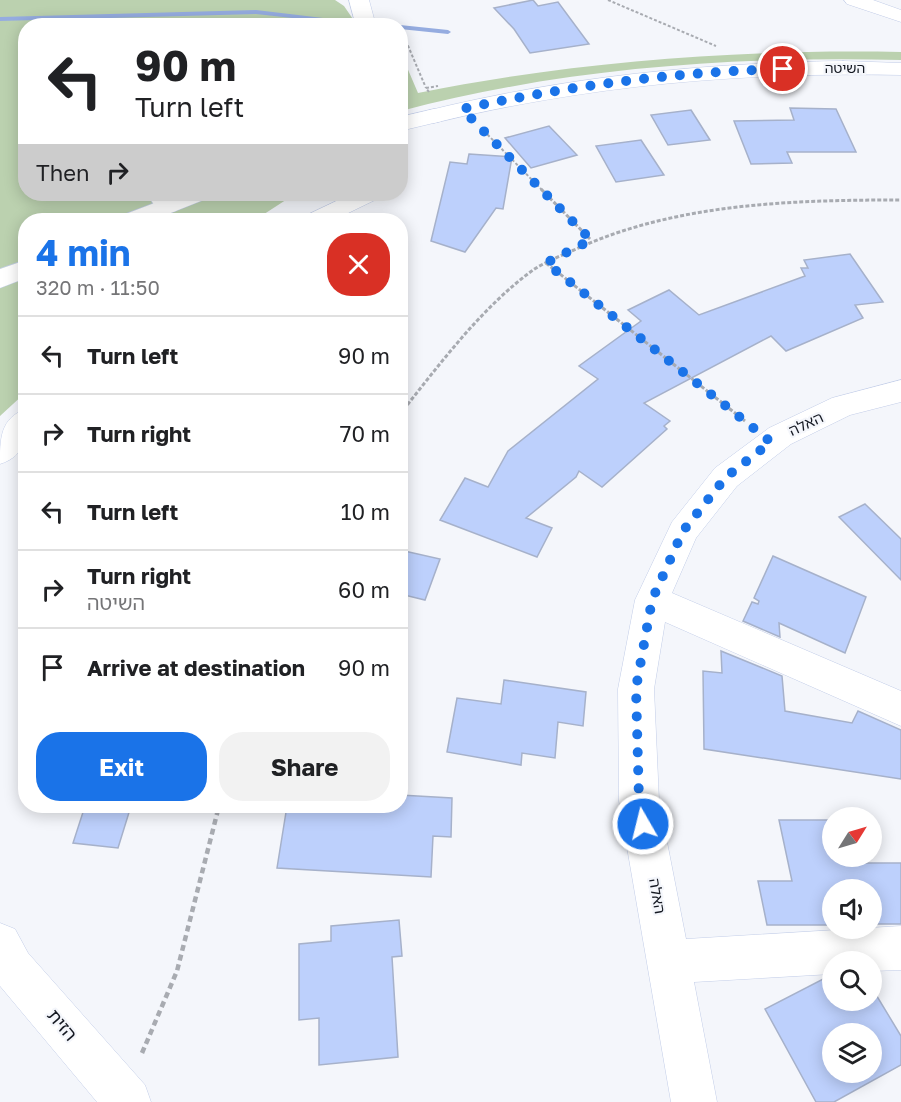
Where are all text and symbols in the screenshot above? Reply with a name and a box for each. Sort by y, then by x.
text: 90 m [135,40,236,90]
icon: left [36,42,114,120]
pin [757,43,808,94]
icon: arrive [766,52,799,85]
street label: השיטה [825,59,865,76]
text: Turn left [135,91,244,123]
icon: right [101,156,134,189]
text: Then [36,159,89,186]
text: 4 min [36,231,131,274]
button: close [327,233,390,296]
text: 320 m · 11:50 [36,275,160,299]
icon: left [36,339,69,372]
text: Turn left [87,342,178,369]
text: 90 m [338,342,390,369]
street label: האלה [785,407,826,439]
icon: right [36,417,69,450]
text: Turn right [87,420,191,447]
text: 70 m [340,420,390,447]
icon: left [36,495,69,528]
text: Turn left [87,498,178,525]
text: 10 m [341,498,390,525]
text: Turn right [87,562,191,589]
icon: right [36,573,69,606]
text: 60 m [338,576,390,603]
text: השיטה [87,590,145,614]
icon: arrive [36,651,69,684]
text: Arrive at destination [87,654,305,681]
text: 90 m [338,654,390,681]
button: Exit [36,732,207,801]
button: Share [219,732,390,801]
position arrow [611,792,675,856]
north arrow [822,807,882,867]
map controls [822,807,882,1083]
street label: האלה [646,877,670,915]
button: sound [822,879,882,939]
button: search [822,951,882,1011]
street label: הזית [43,1004,82,1045]
button: layers [822,1023,882,1083]

